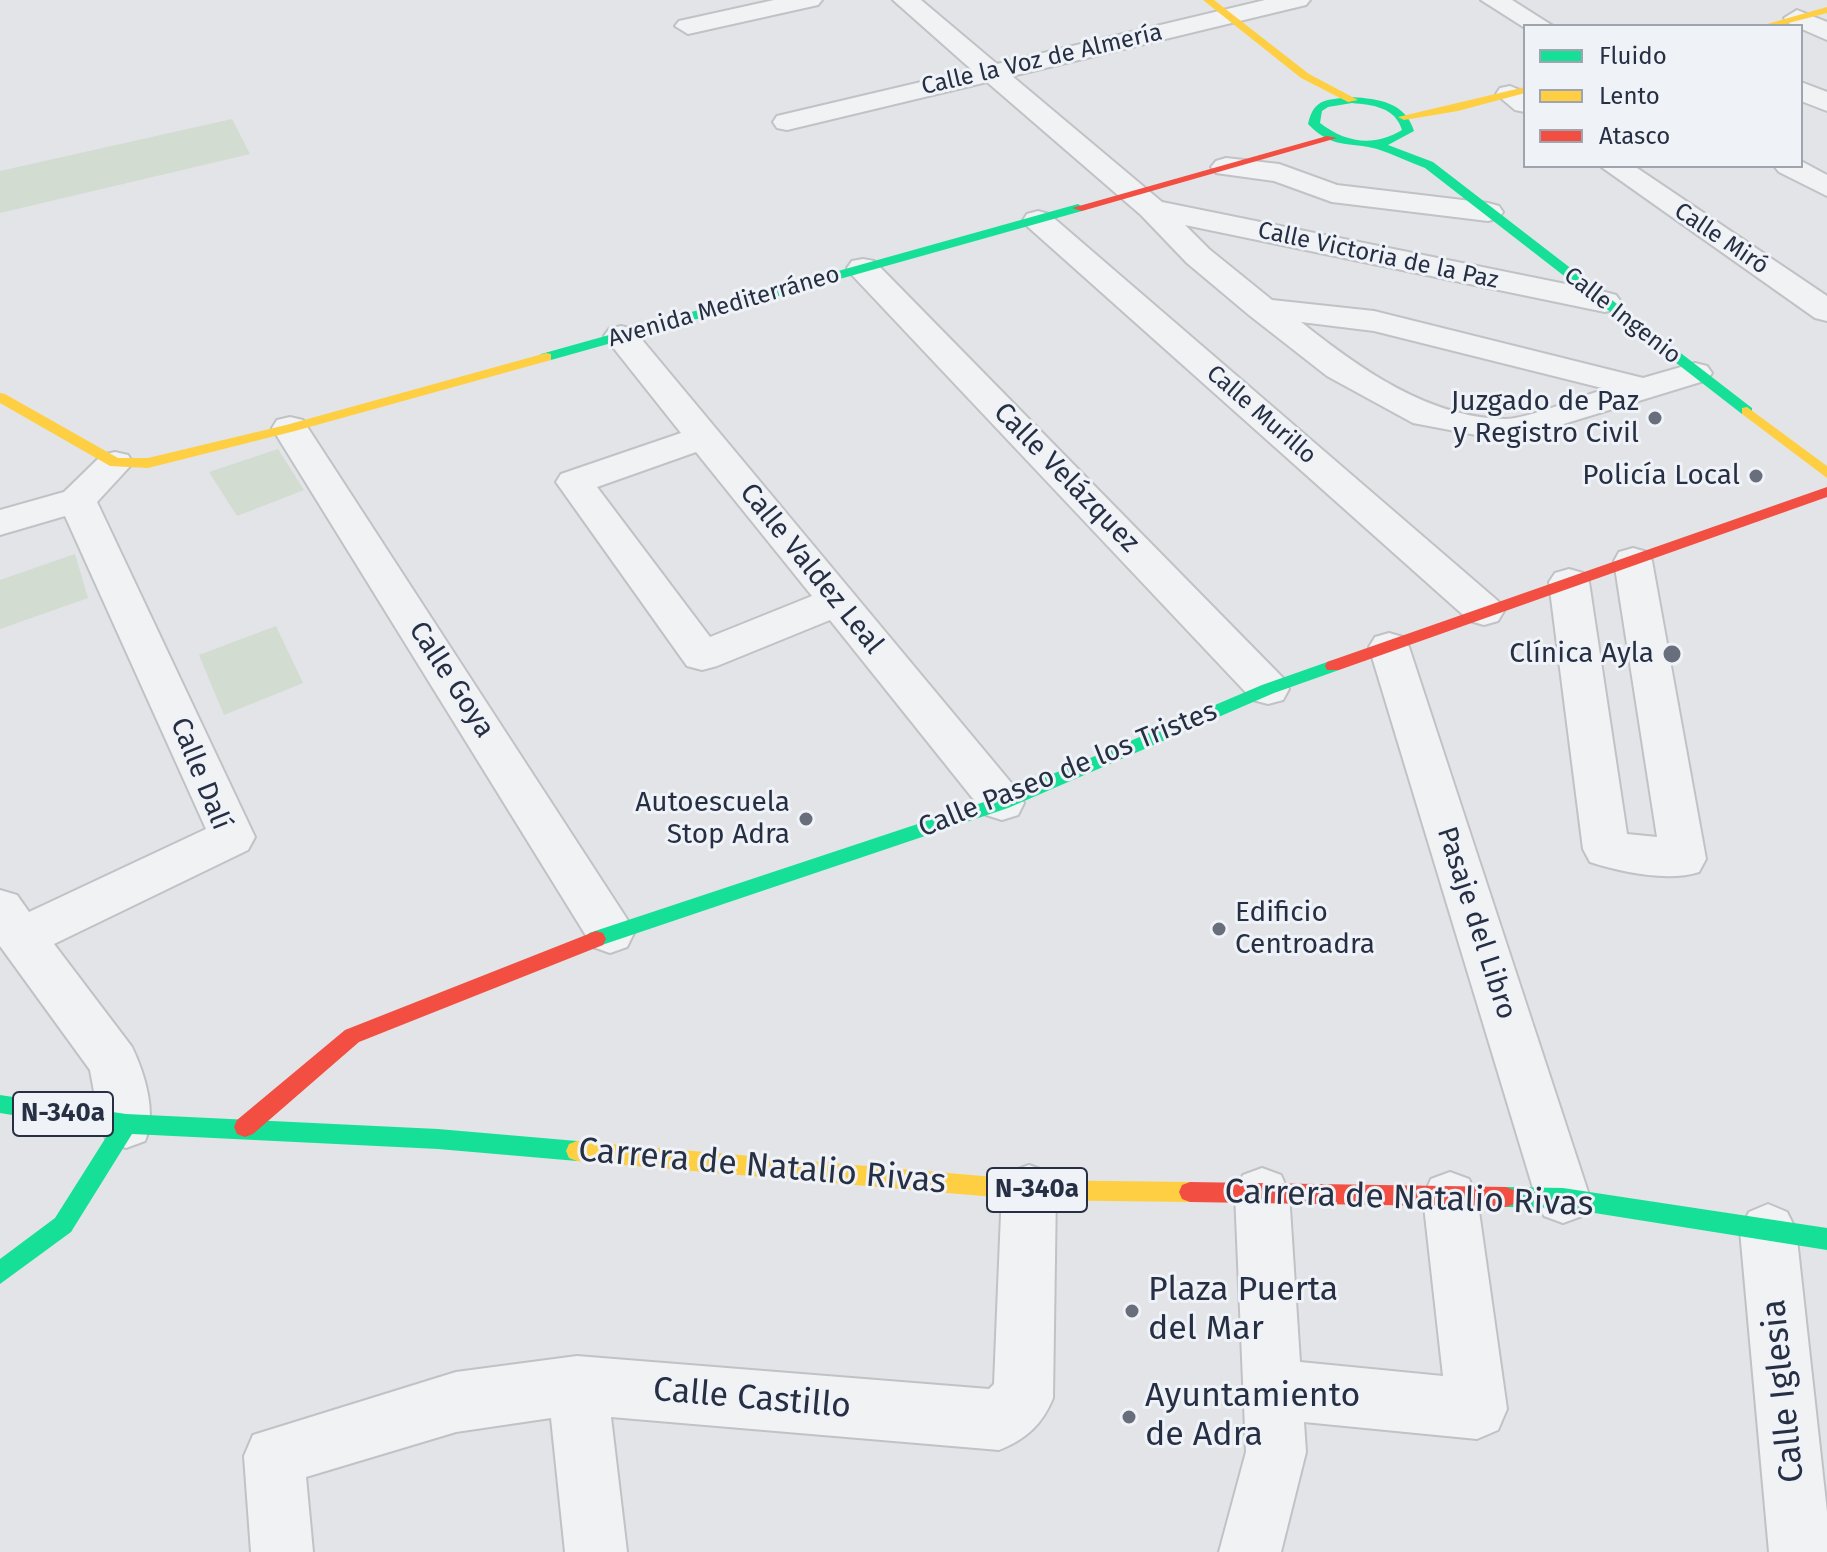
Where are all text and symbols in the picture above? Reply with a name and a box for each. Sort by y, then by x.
street label: Calle la Voz de Almería [919,18,1165,102]
legend [1523,24,1803,168]
text: Fluido [1599,42,1667,70]
text: Lento [1599,82,1660,110]
text: Atasco [1599,122,1670,150]
street label: Calle Miró [1668,197,1774,281]
street label: Calle Victoria de la Paz [1255,216,1501,296]
street label: Avenida Mediterráneo [605,260,843,354]
street label: Calle Ingenio [1558,261,1686,371]
street label: Calle Murillo [1200,360,1322,470]
place label: Juzgado de Paz y Registro Civil [1451,385,1639,451]
street label: Calle Velázquez [986,396,1146,560]
marker: Juzgado de Paz y Registro Civil [1646,409,1664,427]
place label: Policía Local [1582,459,1740,493]
marker: Policía Local [1747,467,1765,485]
street label: Calle Valdez Leal [732,477,890,661]
street label: Calle Goya [401,616,501,744]
place label: Clínica Ayla [1509,637,1654,671]
marker: Clínica Ayla [1661,643,1683,665]
street label: Calle Paseo de los Tristes [914,695,1222,845]
street label: Calle Dalí [162,713,238,835]
place label: Autoescuela Stop Adra [635,786,790,852]
marker: Autoescuela Stop Adra [797,810,815,828]
street label: Pasaje del Libro [1429,823,1523,1023]
place label: Edificio Centroadra [1235,896,1375,962]
marker: Edificio Centroadra [1210,920,1228,938]
road number: N-340a [13,1092,113,1136]
street label: Carrera de Natalio Rivas [576,1131,948,1203]
road number: N-340a [987,1168,1087,1212]
street label: Carrera de Natalio Rivas [1224,1172,1594,1226]
place label: Plaza Puerta del Mar [1148,1271,1338,1350]
street label: Calle Iglesia [1754,1297,1814,1485]
marker: Plaza Puerta del Mar [1123,1302,1141,1320]
street label: Calle Castillo [651,1370,853,1428]
place label: Ayuntamiento de Adra [1145,1377,1360,1456]
marker: Ayuntamiento de Adra [1120,1408,1138,1426]

